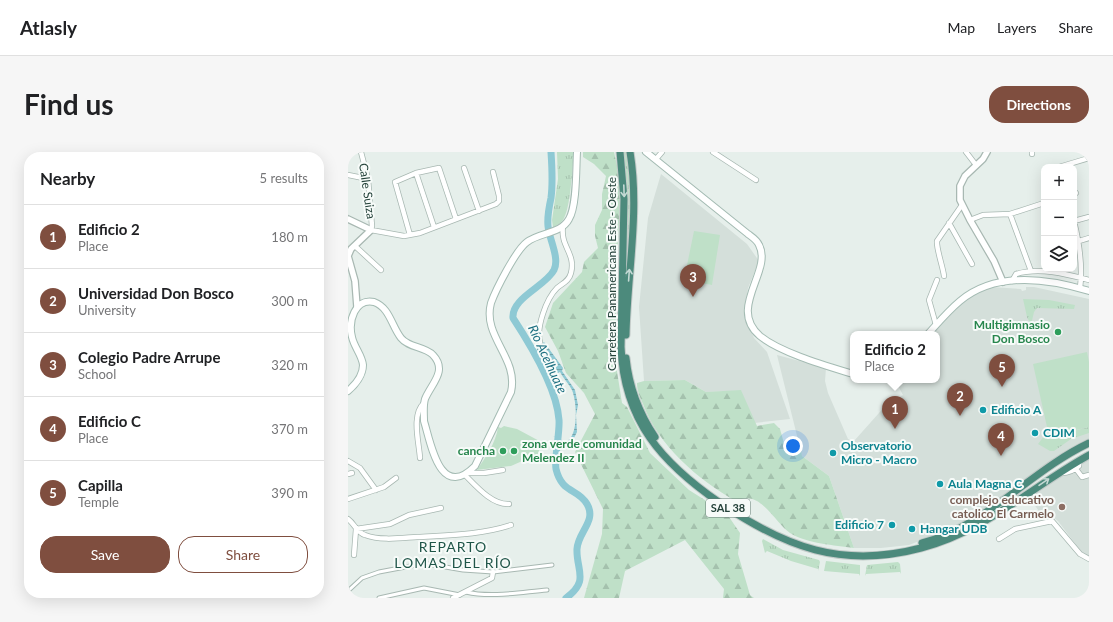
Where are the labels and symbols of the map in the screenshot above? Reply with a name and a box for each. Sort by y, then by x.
street label: Calle Suiza [356,162,379,220]
street label: Carretera Panamericana Este - Oeste [604,177,619,371]
one-way arrow [620,184,628,197]
pin: 3 [680,264,706,297]
one-way arrow [626,269,633,282]
place label: Multigimnasio Don Bosco [974,317,1050,346]
water label: Río Acelhuate [525,322,571,396]
marker: Multigimnasio Don Bosco [1053,327,1063,337]
pin: 5 [989,354,1015,387]
pin: 2 [947,383,973,416]
pin: 1 [882,396,908,429]
place label: Edificio A [991,402,1042,417]
marker: Edificio A [978,405,988,415]
pin: 4 [988,423,1014,456]
place label: CDIM [1043,425,1075,440]
marker: CDIM [1030,428,1040,438]
place label: zona verde comunidad Melendez II [522,436,642,465]
your location [783,436,803,456]
place label: Observatorio Micro - Macro [841,438,917,467]
place label: cancha [458,443,495,458]
marker: cancha [498,446,508,456]
marker: zona verde comunidad Melendez II [509,446,519,456]
marker: Observatorio Micro - Macro [828,448,838,458]
place label: Aula Magna C [947,476,1022,491]
one-way arrow [1038,478,1049,486]
marker: Aula Magna C [935,479,945,489]
place label: complejo educativo catolico El Carmelo [950,492,1054,521]
road number: SAL 38 [706,499,750,517]
marker: complejo educativo catolico El Carmelo [1057,502,1067,512]
place label: Edificio 7 [835,517,884,532]
marker: Edificio 7 [887,520,897,530]
place label: Hangar UDB [920,521,988,536]
marker: Hangar UDB [907,524,917,534]
district label: REPARTO LOMAS DEL RÍO [394,538,512,571]

